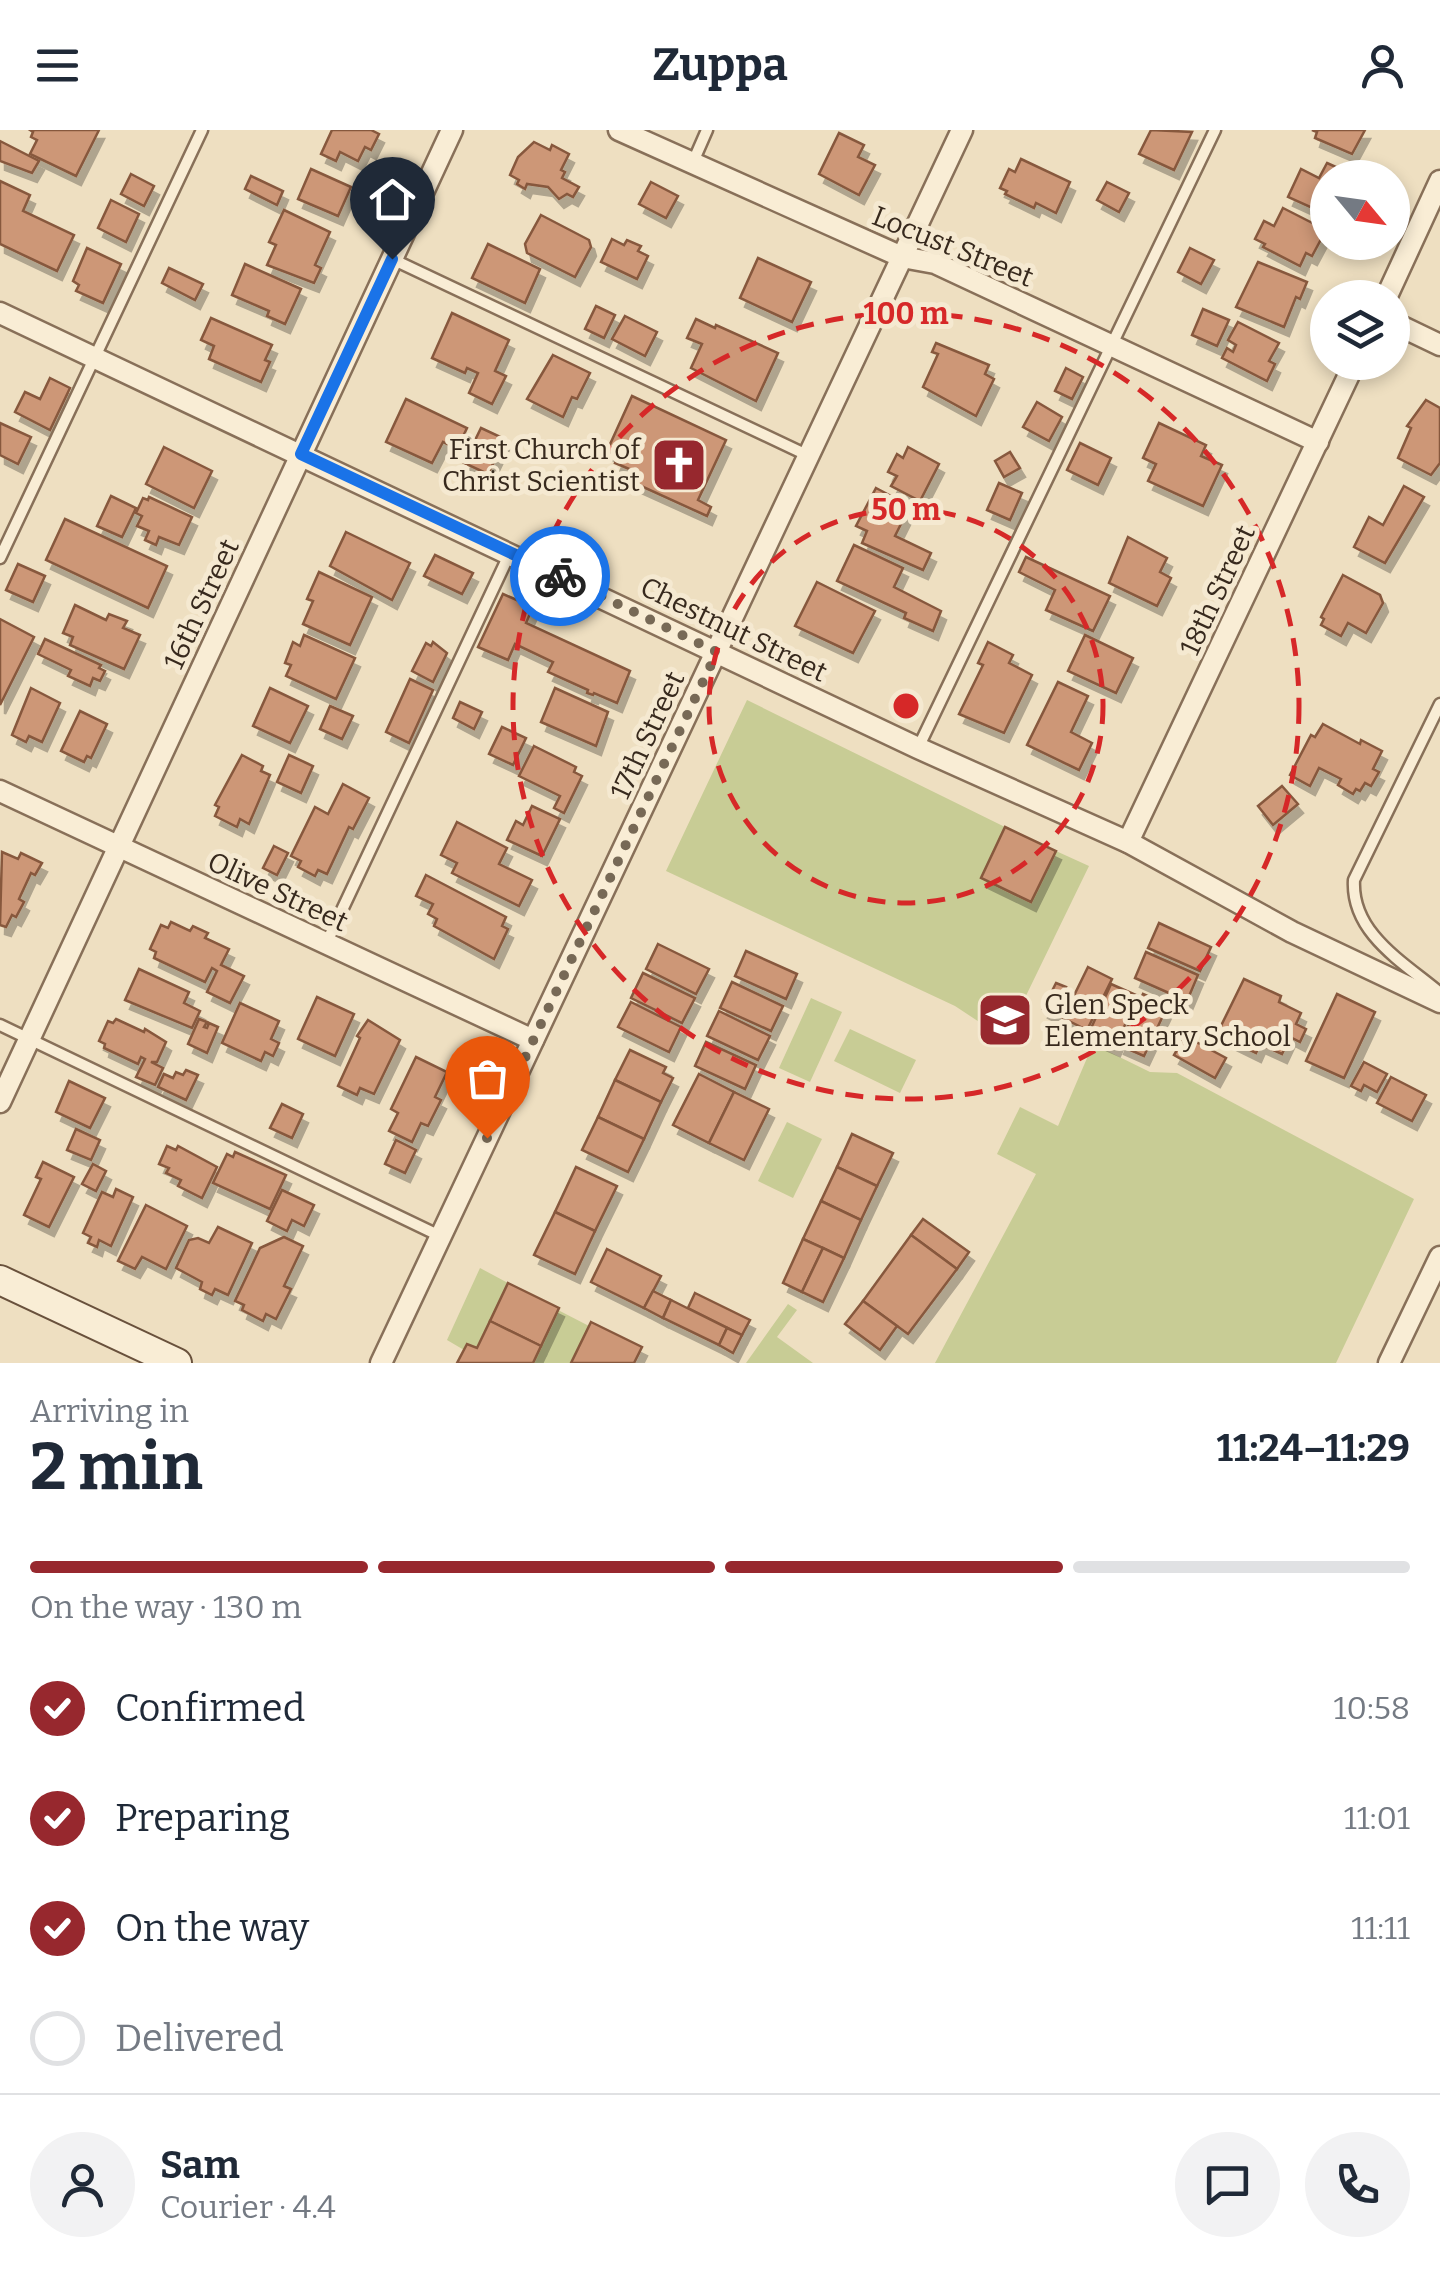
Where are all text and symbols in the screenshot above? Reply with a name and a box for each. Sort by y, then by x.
icon: menu [30,38,85,93]
text: Zuppa [652,38,788,92]
icon: person [1355,38,1410,93]
pin [350,157,435,260]
north arrow [1310,160,1410,260]
map controls [1310,160,1410,380]
icon: home [365,172,420,227]
street label: Locust Street [868,199,1038,294]
button: layers [1310,280,1410,380]
text: 100 m [863,296,949,332]
place label: First Church of Christ Scientist [442,433,642,498]
church icon: First Church of Christ Scientist [649,435,709,495]
text: 50 m [871,492,941,528]
street label: 18th Street [1173,520,1262,661]
courier [510,526,610,626]
street label: 16th Street [157,534,246,675]
icon: bike [533,549,588,604]
street label: Chestnut Street [635,570,832,689]
street label: 17th Street [604,666,691,804]
centre of rings [888,688,924,724]
street label: Olive Street [202,845,353,938]
place label: Glen Speck Elementary School [1044,988,1291,1053]
school or university icon: Glen Speck Elementary School [975,990,1035,1050]
pin [445,1036,530,1139]
icon: bag [460,1051,515,1106]
text: Arriving in [30,1392,189,1430]
text: 11:24–11:29 [1217,1425,1410,1471]
text: 2 min [30,1428,203,1506]
text: On the way · 130 m [30,1588,302,1626]
icon: check [30,1681,85,1736]
text: Confirmed [115,1685,305,1731]
text: 10:58 [1333,1689,1410,1727]
icon: check [30,1791,85,1846]
text: Preparing [115,1795,290,1841]
text: 11:01 [1344,1799,1410,1837]
icon: check [30,1901,85,1956]
text: On the way [115,1905,309,1951]
text: 11:11 [1351,1909,1410,1947]
text: Delivered [115,2015,284,2061]
button: person [30,2132,135,2237]
button: chat [1175,2132,1280,2237]
button: phone [1305,2132,1410,2237]
text: Sam [160,2142,240,2188]
text: Courier · 4.4 [160,2188,336,2226]

